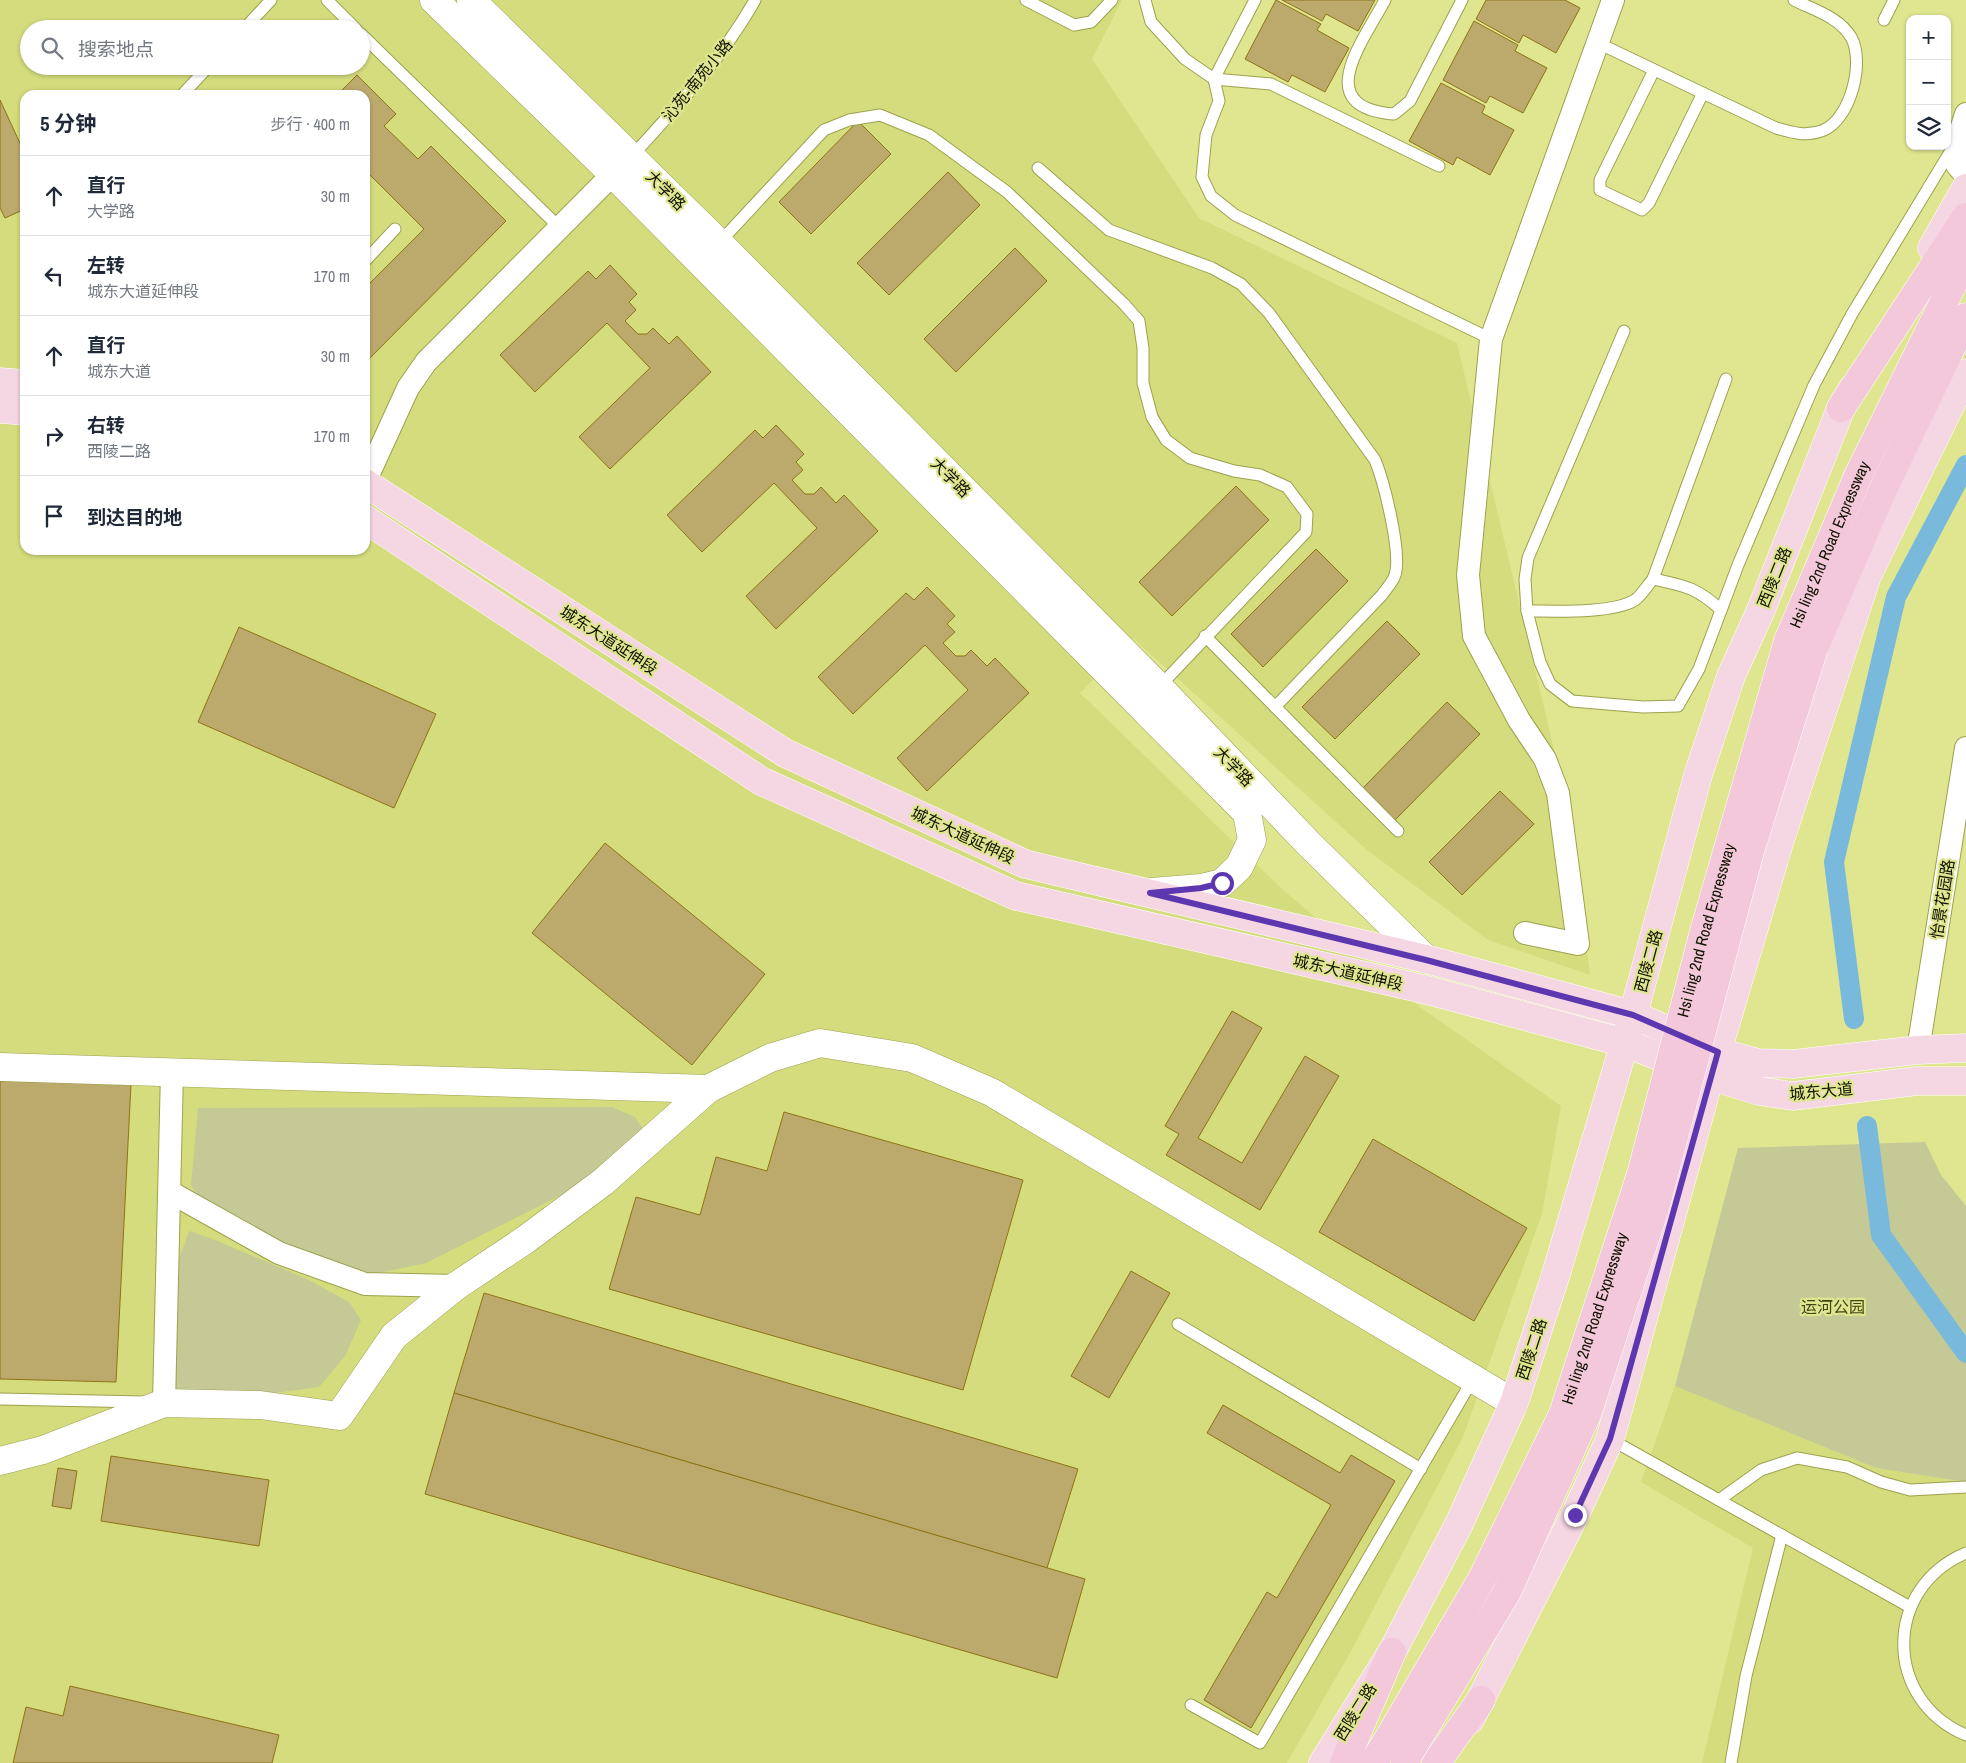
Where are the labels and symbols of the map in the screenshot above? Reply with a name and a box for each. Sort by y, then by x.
street label: 沁苑-南苑小路 [657,34,737,126]
street label: 大学路 [641,165,691,215]
street label: 大学路 [926,452,976,502]
street label: Hsi ling 2nd Road Expressway [1784,457,1875,631]
street label: 西陵二路 [1752,543,1796,611]
street label: 城东大道延伸段 [556,600,662,680]
street label: 大学路 [1209,741,1259,791]
street label: 城东大道延伸段 [908,801,1018,869]
street label: Hsi ling 2nd Road Expressway [1671,840,1740,1020]
street label: 怡景花园路 [1925,858,1959,940]
route start [1211,872,1234,895]
street label: 西陵二路 [1629,927,1667,995]
street label: 城东大道延伸段 [1291,949,1405,995]
street label: 城东大道 [1788,1077,1854,1105]
street label: Hsi ling 2nd Road Expressway [1556,1229,1632,1407]
park label: 运河公园 [1801,1296,1865,1318]
street label: 西陵二路 [1511,1315,1551,1383]
route end [1564,1504,1587,1527]
street label: 西陵二路 [1329,1679,1381,1745]

